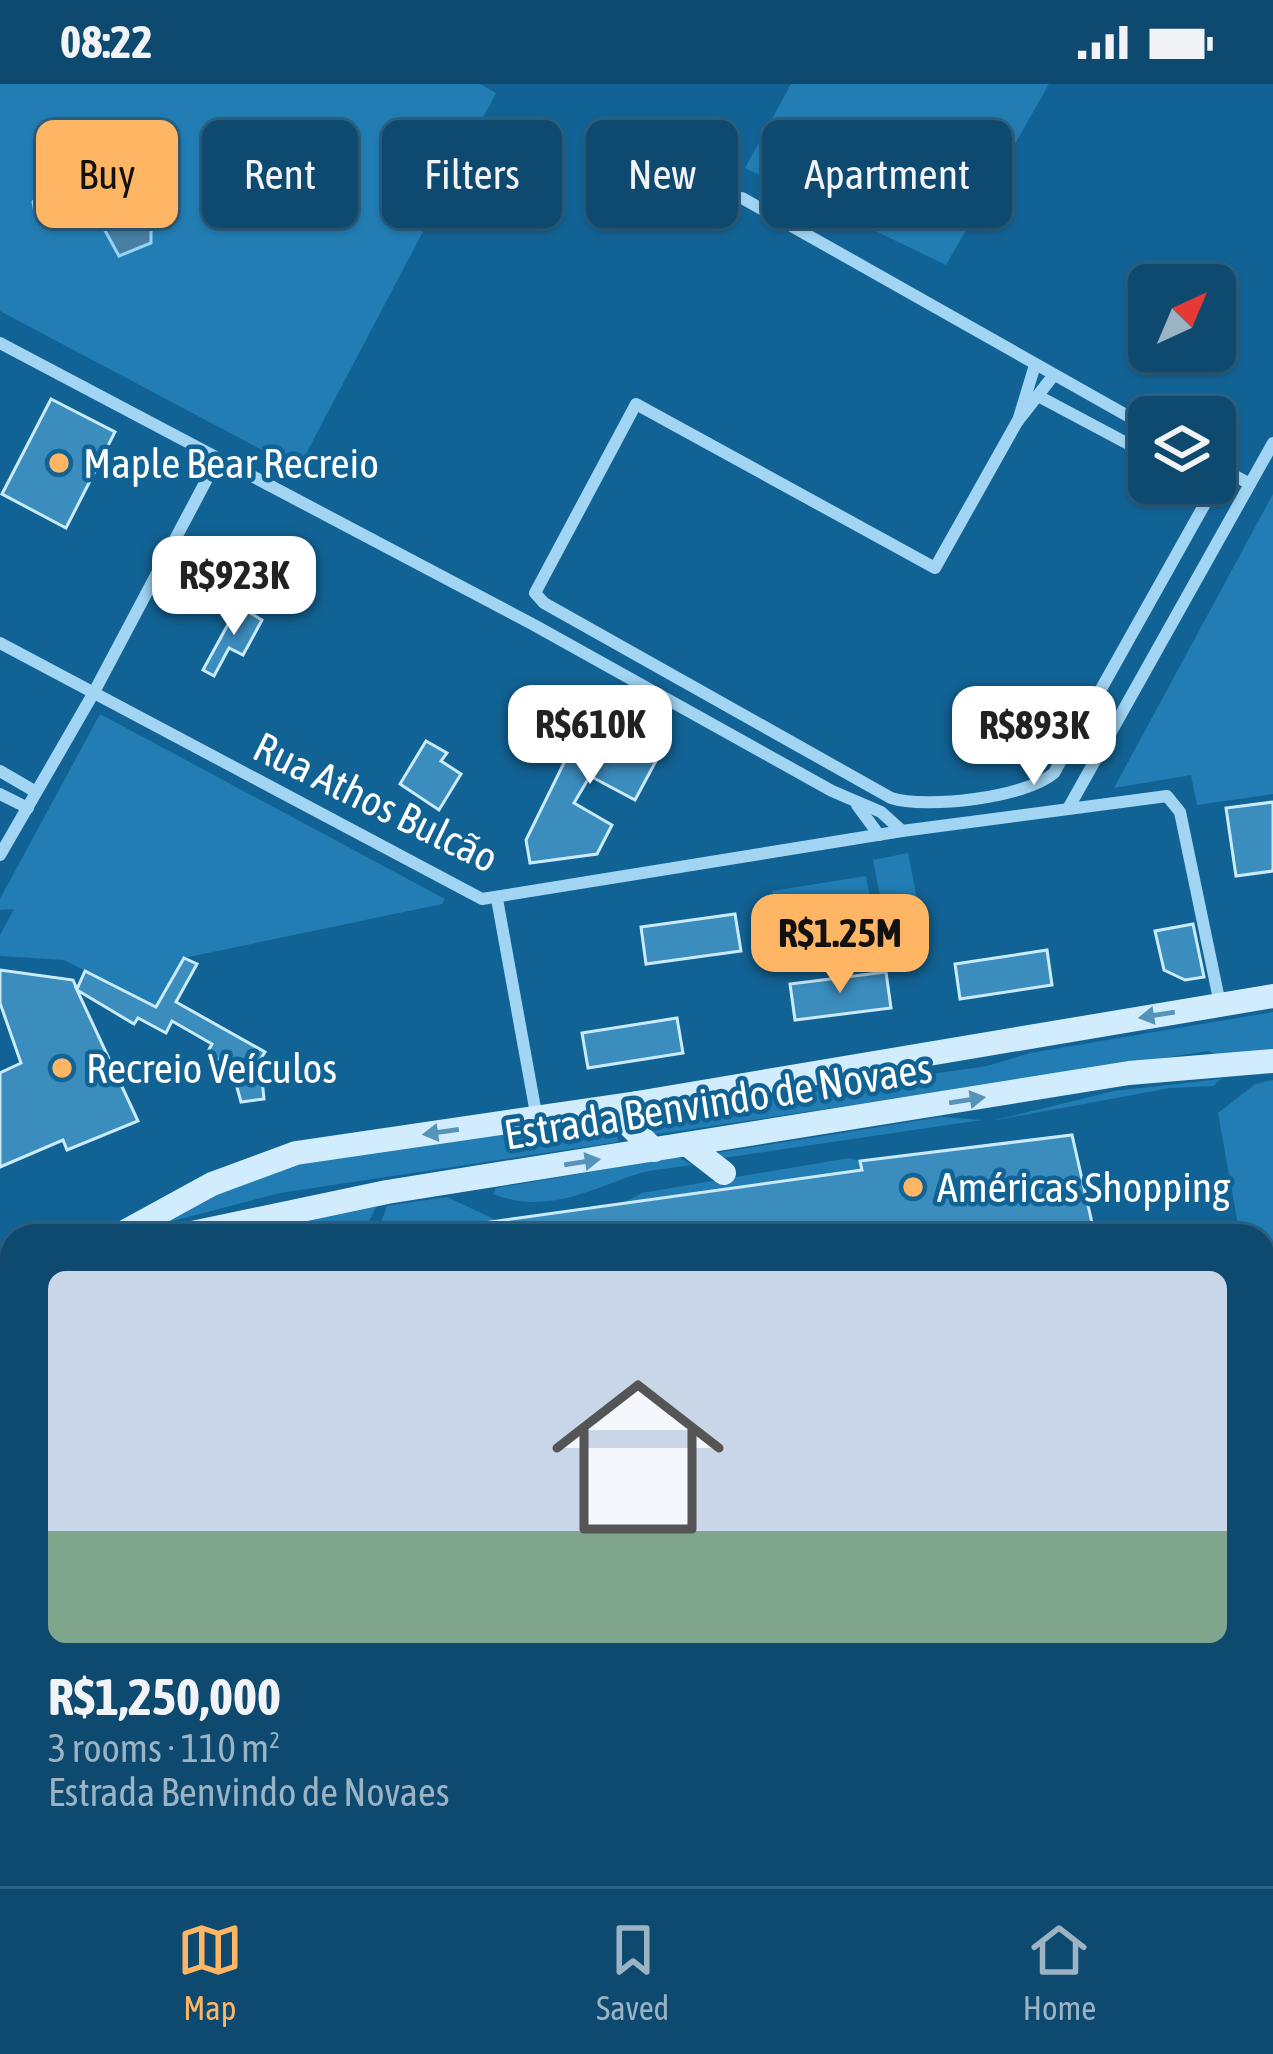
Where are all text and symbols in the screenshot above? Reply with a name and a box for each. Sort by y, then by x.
text: 08:22 [60,16,153,68]
chip: Buy [36,120,178,228]
chip: Rent [202,120,358,228]
chip: Filters [382,120,562,228]
chip: New [586,120,738,228]
chip: Apartment [762,120,1012,228]
north arrow [1128,264,1236,372]
map controls [1128,264,1236,504]
button: layers [1128,396,1236,504]
place label: Maple Bear Recreio [83,439,379,487]
marker: Maple Bear Recreio [46,450,72,476]
pin: R$923K [136,536,332,638]
text: R$923K [179,553,289,597]
pin: R$610K [492,685,688,787]
pin: R$893K [936,686,1132,788]
text: R$610K [535,702,645,746]
text: R$893K [979,703,1089,747]
street label: Rua Athos Bulcão [246,722,506,882]
pin: R$1.25M [729,894,951,996]
text: R$1.25M [778,911,902,955]
one-way arrow [1138,1006,1176,1024]
street label: Estrada Benvindo de Novaes [501,1043,935,1159]
place label: Recreio Veículos [86,1044,337,1092]
marker: Recreio Veículos [49,1055,75,1081]
one-way arrow [949,1090,987,1109]
one-way arrow [422,1123,459,1142]
one-way arrow [564,1152,602,1170]
place label: Américas Shopping [937,1163,1230,1211]
marker: Américas Shopping [900,1174,926,1200]
icon: home [530,1349,746,1565]
text: R$1,250,000 [48,1667,281,1726]
text: 3 rooms · 110 m² [48,1726,280,1770]
text: Estrada Benvindo de Novaes [48,1770,449,1814]
tab: Map [177,1917,243,2027]
tab: Saved [596,1917,669,2027]
tab: Home [1023,1917,1096,2027]

